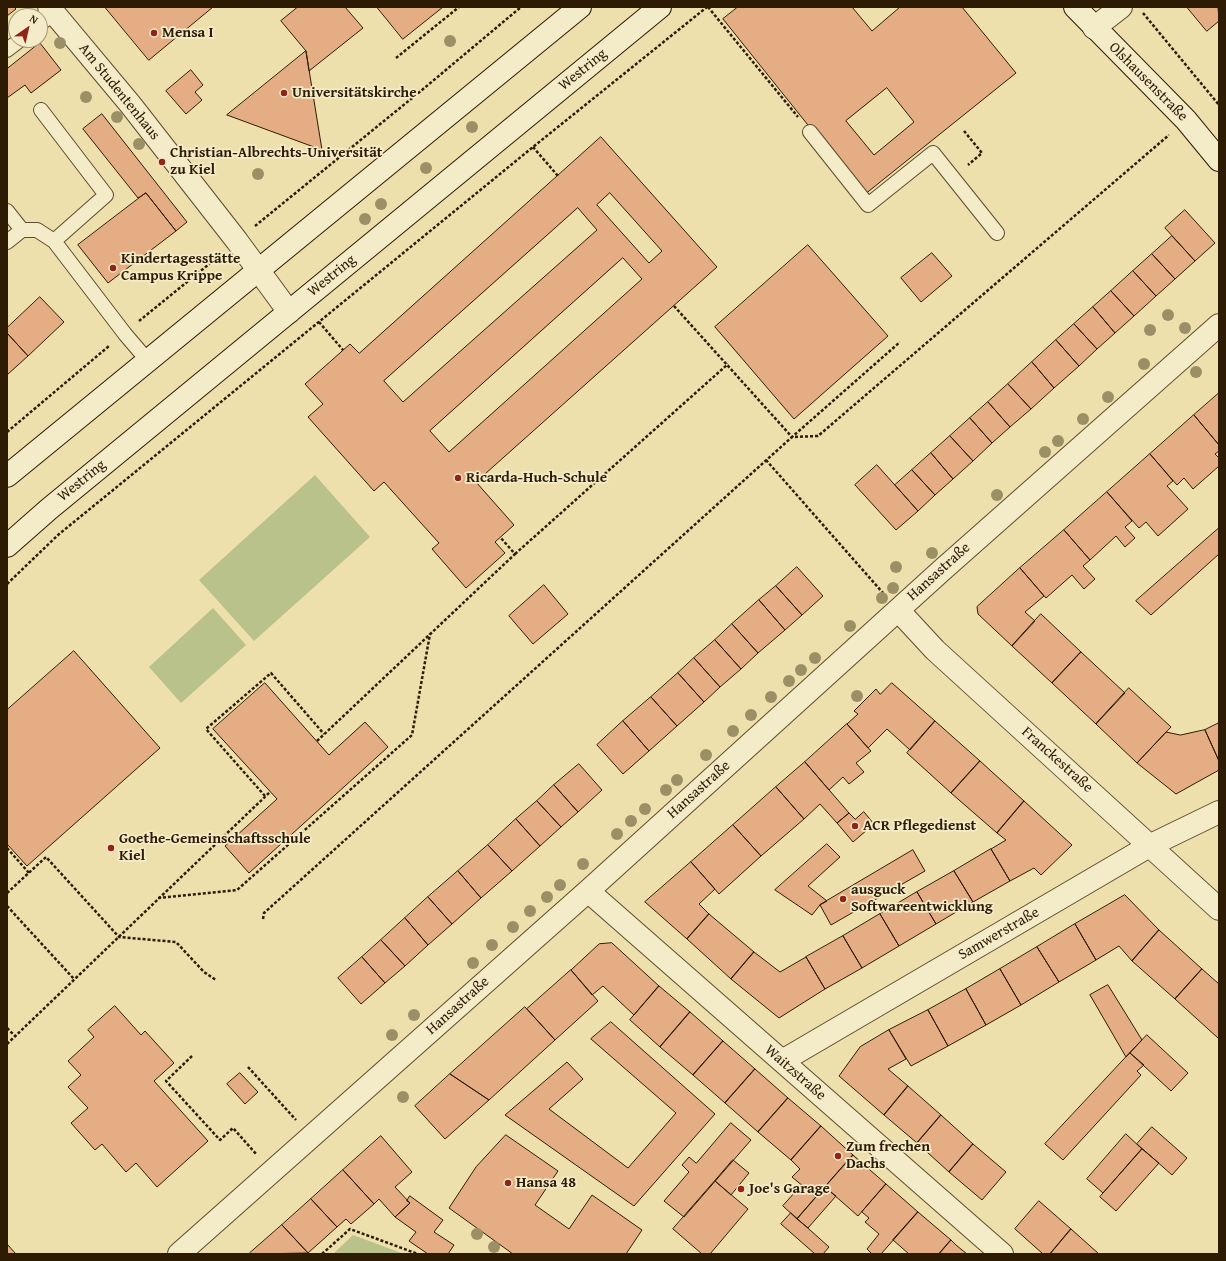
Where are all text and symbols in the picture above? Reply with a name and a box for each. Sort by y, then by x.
north arrow [8,8,48,48]
text: N [27,10,42,28]
place label: Mensa I [162,24,214,42]
marker: Mensa I [149,28,159,38]
street label: Olshausenstraße [1105,39,1191,125]
street label: Am Studentenhaus [74,40,164,144]
street label: Westring [555,45,611,95]
place label: Universitätskirche [292,84,417,102]
marker: Universitätskirche [279,88,289,98]
place label: Christian-Albrechts-Universität zu Kiel [170,144,383,179]
marker: Christian-Albrechts-Universität zu Kiel [157,157,167,167]
place label: Kindertagesstätte Campus Krippe [121,250,240,285]
street label: Westring [304,251,360,301]
marker: Kindertagesstätte Campus Krippe [108,263,118,273]
street label: Westring [54,456,110,506]
place label: Ricarda-Huch-Schule [466,469,607,487]
marker: Ricarda-Huch-Schule [453,473,463,483]
street label: Hansastraße [904,539,974,605]
street label: Franckestraße [1018,723,1096,797]
street label: Hansastraße [664,757,734,823]
place label: ACR Pflegedienst [863,817,976,835]
marker: ACR Pflegedienst [850,821,860,831]
place label: Goethe-Gemeinschaftsschule Kiel [119,830,311,865]
marker: Goethe-Gemeinschaftsschule Kiel [106,843,116,853]
place label: ausguck Softwareentwicklung [851,881,993,916]
marker: ausguck Softwareentwicklung [838,894,848,904]
street label: Samwerstraße [955,904,1043,964]
street label: Hansastraße [423,973,493,1039]
street label: Waitzstraße [761,1041,829,1105]
place label: Zum frechen Dachs [846,1138,930,1173]
marker: Zum frechen Dachs [833,1151,843,1161]
place label: Hansa 48 [516,1174,576,1192]
marker: Hansa 48 [503,1178,513,1188]
place label: Joe's Garage [749,1180,830,1198]
marker: Joe's Garage [736,1184,746,1194]

